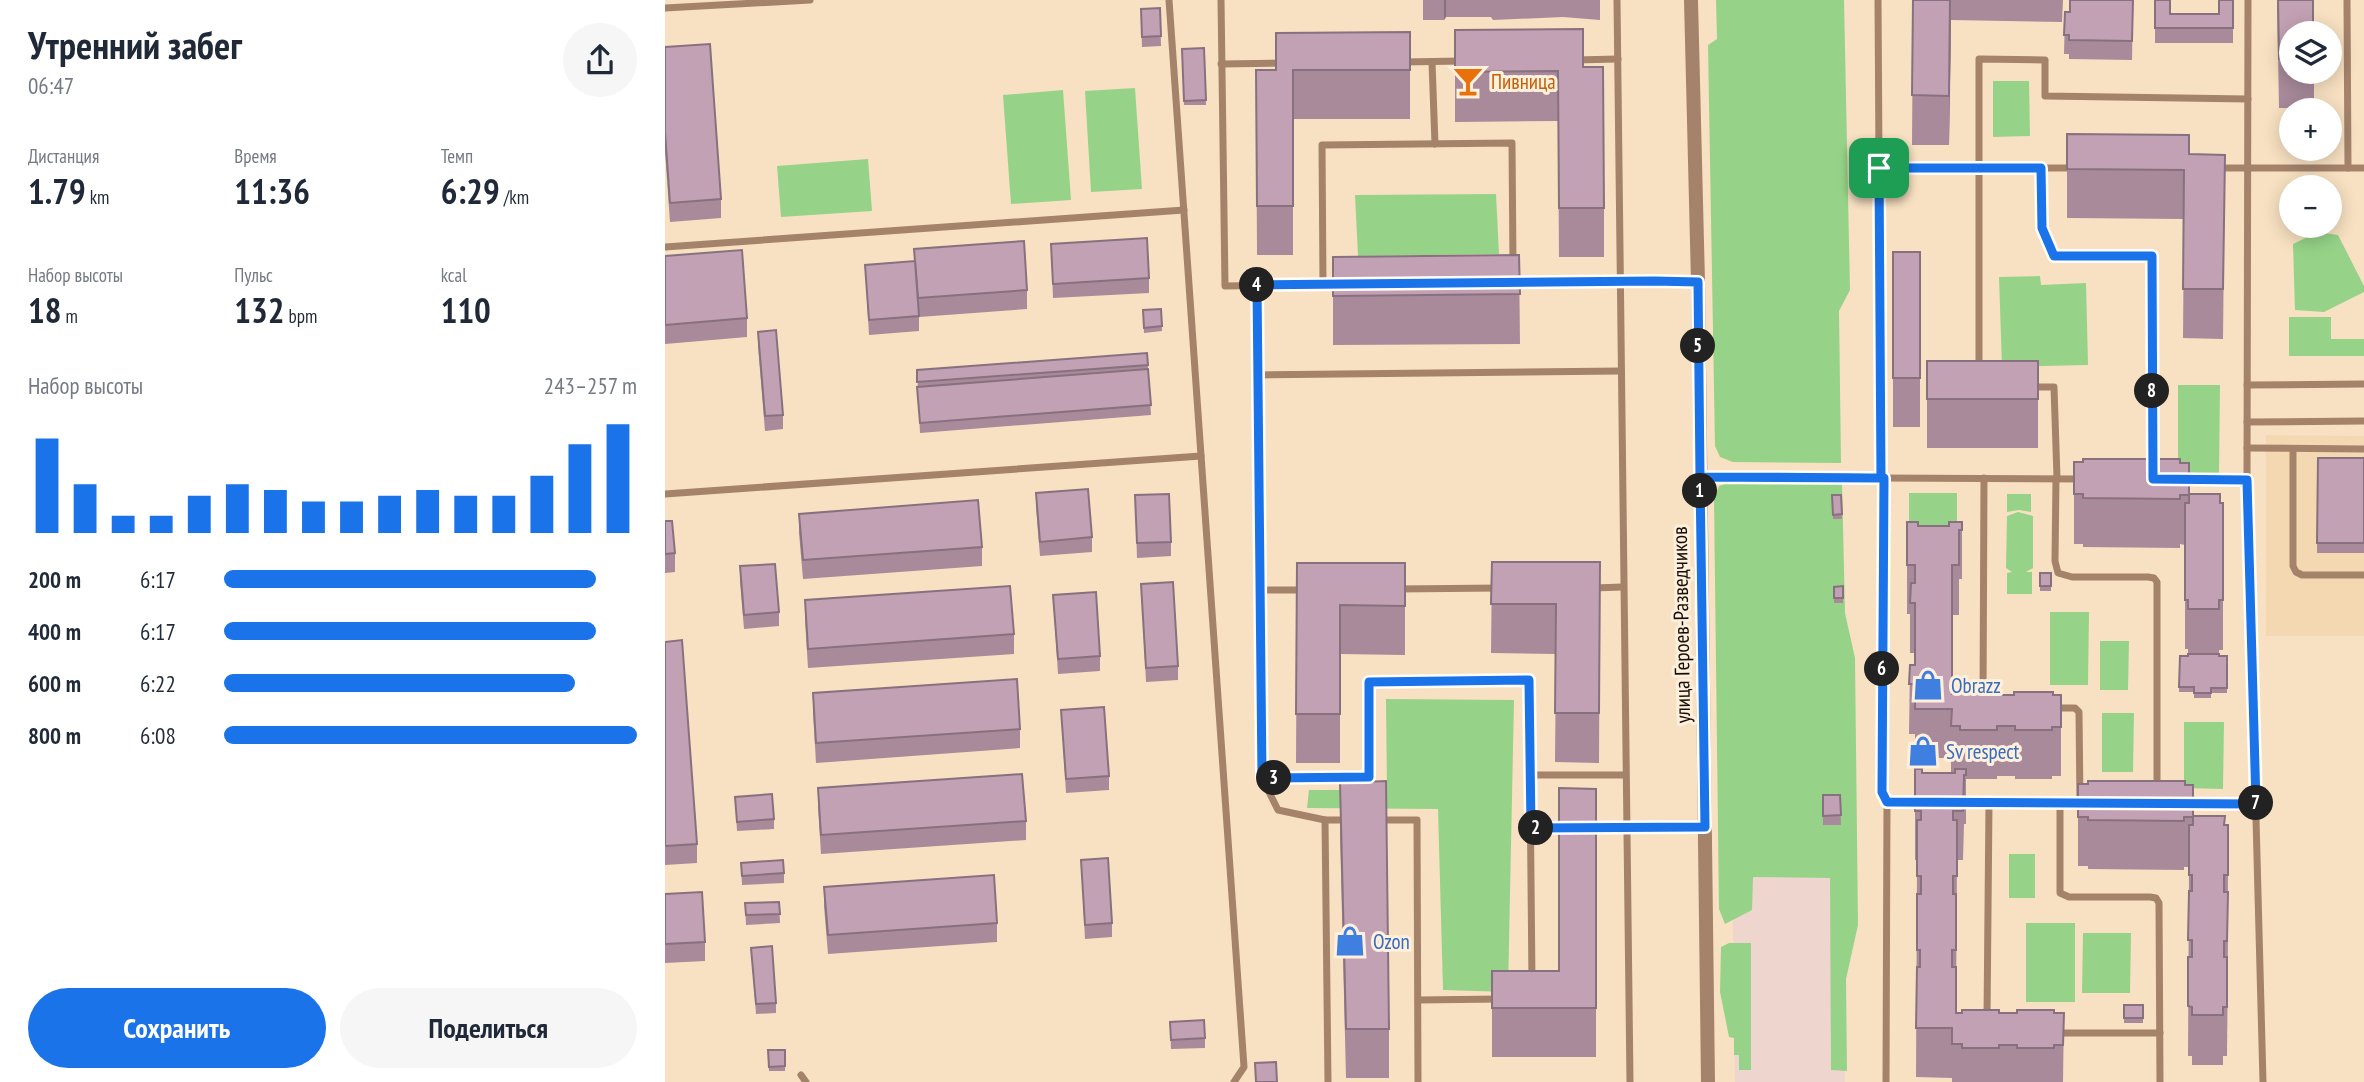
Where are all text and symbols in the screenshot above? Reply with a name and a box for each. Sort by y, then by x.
text: Утренний забег [28,20,242,69]
map controls [2279,21,2342,238]
button: layers [2279,21,2342,84]
button: share [563,23,637,97]
bar icon: Пивница [1451,64,1485,98]
place label: Пивница [1491,68,1556,95]
text: 06:47 [28,71,74,100]
button: + [2279,98,2342,161]
pin [1849,138,1909,198]
text: Дистанция [28,144,99,168]
text: Время [234,144,277,168]
text: Темп [441,144,473,168]
icon: arrive [1860,149,1898,187]
text: 1.79 [28,168,86,214]
text: 11:36 [234,168,310,214]
text: 6:29 [441,168,500,214]
button: − [2279,175,2342,238]
text: km [86,185,109,209]
text: /km [500,185,529,209]
text: Набор высоты [28,263,123,287]
text: Пульс [234,263,273,287]
text: kcal [441,263,467,287]
pin: 4 [1239,268,1275,302]
text: 4 [1252,272,1261,296]
text: 18 [28,287,61,333]
text: 132 [234,287,285,333]
text: 110 [441,287,491,333]
text: m [61,304,78,328]
text: bpm [285,304,317,328]
pin: 5 [1681,328,1715,364]
text: 5 [1693,333,1702,357]
text: Набор высоты [28,371,143,400]
text: 243–257 m [544,371,637,400]
pin: 8 [2135,374,2169,408]
text: 8 [2147,378,2156,402]
pin: 1 [1683,474,1717,508]
text: 1 [1695,478,1704,502]
street label: улица Героев-Разведчиков [1666,526,1696,724]
text: 200 m [28,565,81,594]
text: 6:17 [140,565,176,594]
text: 400 m [28,617,81,646]
text: 6:17 [140,617,176,646]
pin: 6 [1865,652,1899,686]
text: 6 [1877,656,1886,680]
shop icon: Obrazz [1911,668,1945,702]
text: 600 m [28,669,81,698]
text: 6:22 [140,669,176,698]
place label: Obrazz [1951,672,2001,699]
text: 800 m [28,721,81,750]
text: 6:08 [140,721,176,750]
shop icon: Sv respect [1906,734,1940,768]
place label: Sv respect [1946,738,2020,765]
pin: 3 [1257,760,1291,796]
text: 3 [1269,765,1278,789]
pin: 7 [2239,786,2273,820]
text: 7 [2251,790,2260,814]
pin: 2 [1519,810,1553,846]
text: 2 [1531,815,1540,839]
shop icon: Ozon [1333,924,1367,958]
place label: Ozon [1373,928,1410,955]
button: Сохранить [28,988,326,1068]
button: Поделиться [340,988,637,1068]

